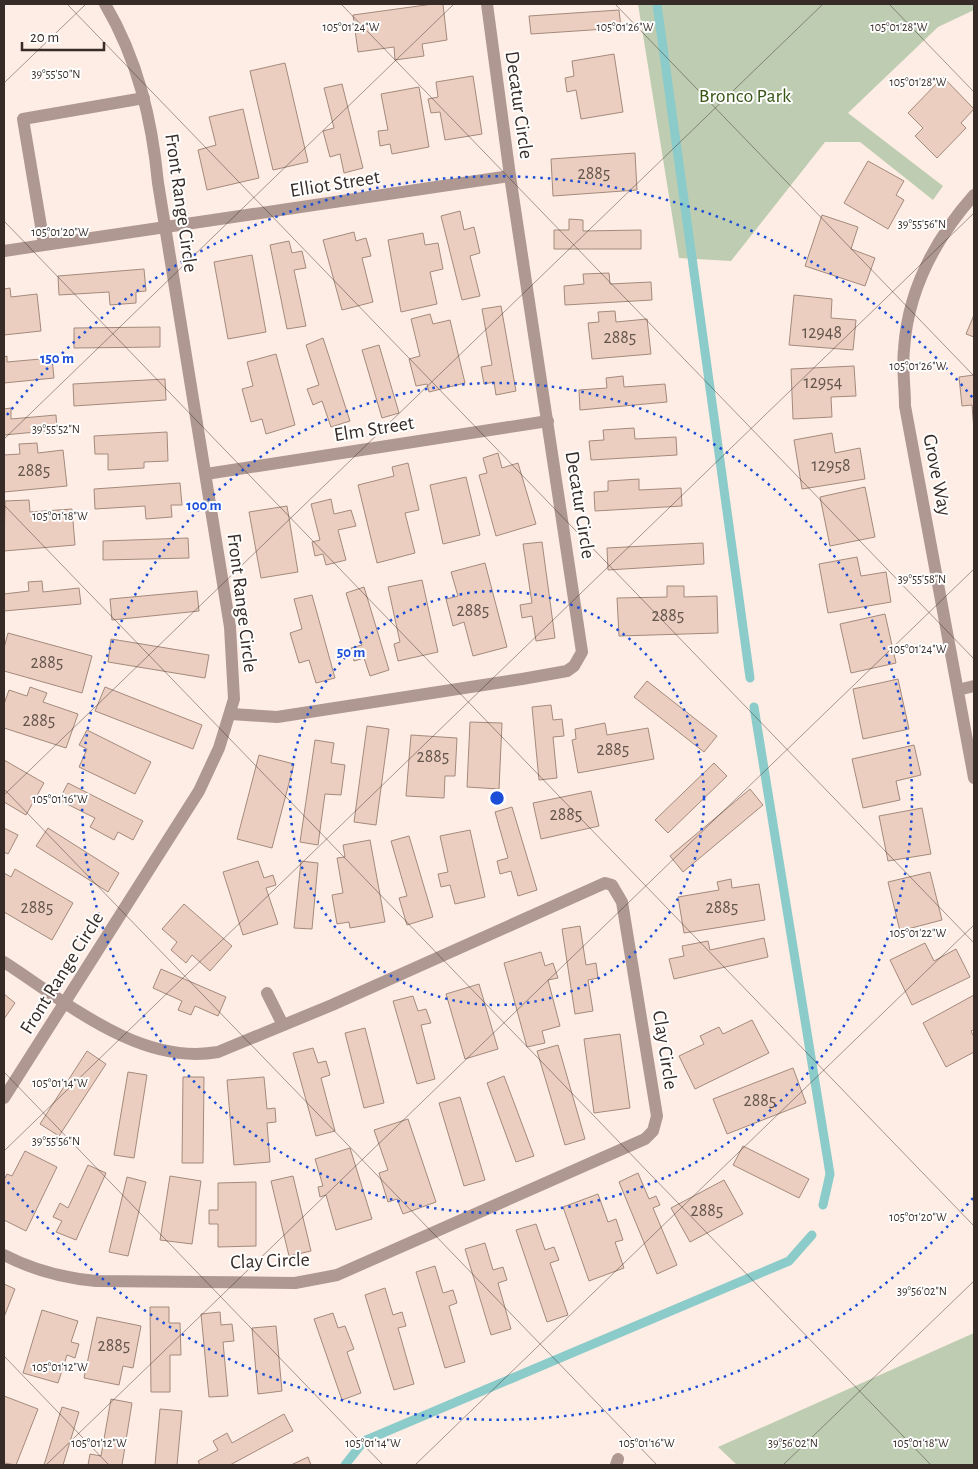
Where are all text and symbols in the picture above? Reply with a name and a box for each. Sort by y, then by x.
scale bar [22,20,105,52]
text: 105°01'24"W [323,21,380,33]
text: 105°01'26"W [597,21,654,33]
text: 105°01'28"W [871,21,928,33]
text: 20 m [30,30,59,45]
street label: Decatur Circle [502,50,536,160]
text: 39°55'50"N [31,68,81,80]
text: 105°01'28"W [890,76,947,88]
park label: Bronco Park [699,86,791,106]
street label: Front Range Circle [161,132,201,274]
house number: 2885 [578,165,610,183]
street label: Elliot Street [289,167,382,201]
text: 39°55'56"N [898,218,946,230]
text: 105°01'20"W [31,226,89,238]
house number: 12948 [802,324,842,342]
house number: 2885 [604,329,636,347]
text: 150 m [40,351,74,366]
text: 105°01'26"W [890,360,947,372]
house number: 12954 [803,374,843,392]
street label: Elm Street [332,413,416,445]
text: 39°55'52"N [32,423,80,435]
street label: Grove Way [919,433,955,518]
street label: Decatur Circle [562,450,598,560]
house number: 12958 [812,457,850,475]
house number: 2885 [18,462,50,480]
text: 100 m [186,498,222,513]
text: 105°01'18"W [32,510,88,522]
street label: Front Range Circle [224,532,260,674]
text: 39°55'58"N [898,573,946,585]
house number: 2885 [457,602,489,620]
house number: 2885 [652,607,684,625]
text: 105°01'24"W [890,643,947,655]
text: 50 m [337,645,365,660]
house number: 2885 [31,654,63,672]
house number: 2885 [23,712,55,730]
house number: 2885 [597,741,629,759]
house number: 2885 [417,748,449,766]
centre of rings [488,789,506,807]
text: 105°01'16"W [32,793,88,805]
house number: 2885 [550,806,582,824]
house number: 2885 [21,899,53,917]
house number: 2885 [706,899,738,917]
street label: Front Range Circle [16,908,108,1038]
text: 105°01'22"W [890,927,947,939]
street label: Clay Circle [649,1009,681,1091]
text: 105°01'14"W [32,1077,88,1089]
house number: 2885 [744,1092,776,1110]
text: 39°55'56"N [32,1135,80,1147]
house number: 2885 [691,1202,723,1220]
text: 105°01'20"W [889,1211,947,1223]
street label: Clay Circle [230,1250,310,1272]
text: 39°56'02"N [897,1285,947,1297]
house number: 2885 [98,1337,130,1355]
text: 105°01'12"W [32,1361,88,1373]
text: 105°01'12"W [71,1437,127,1449]
text: 105°01'14"W [345,1437,401,1449]
text: 105°01'16"W [619,1437,675,1449]
text: 39°56'02"N [768,1437,818,1449]
text: 105°01'18"W [893,1437,949,1449]

